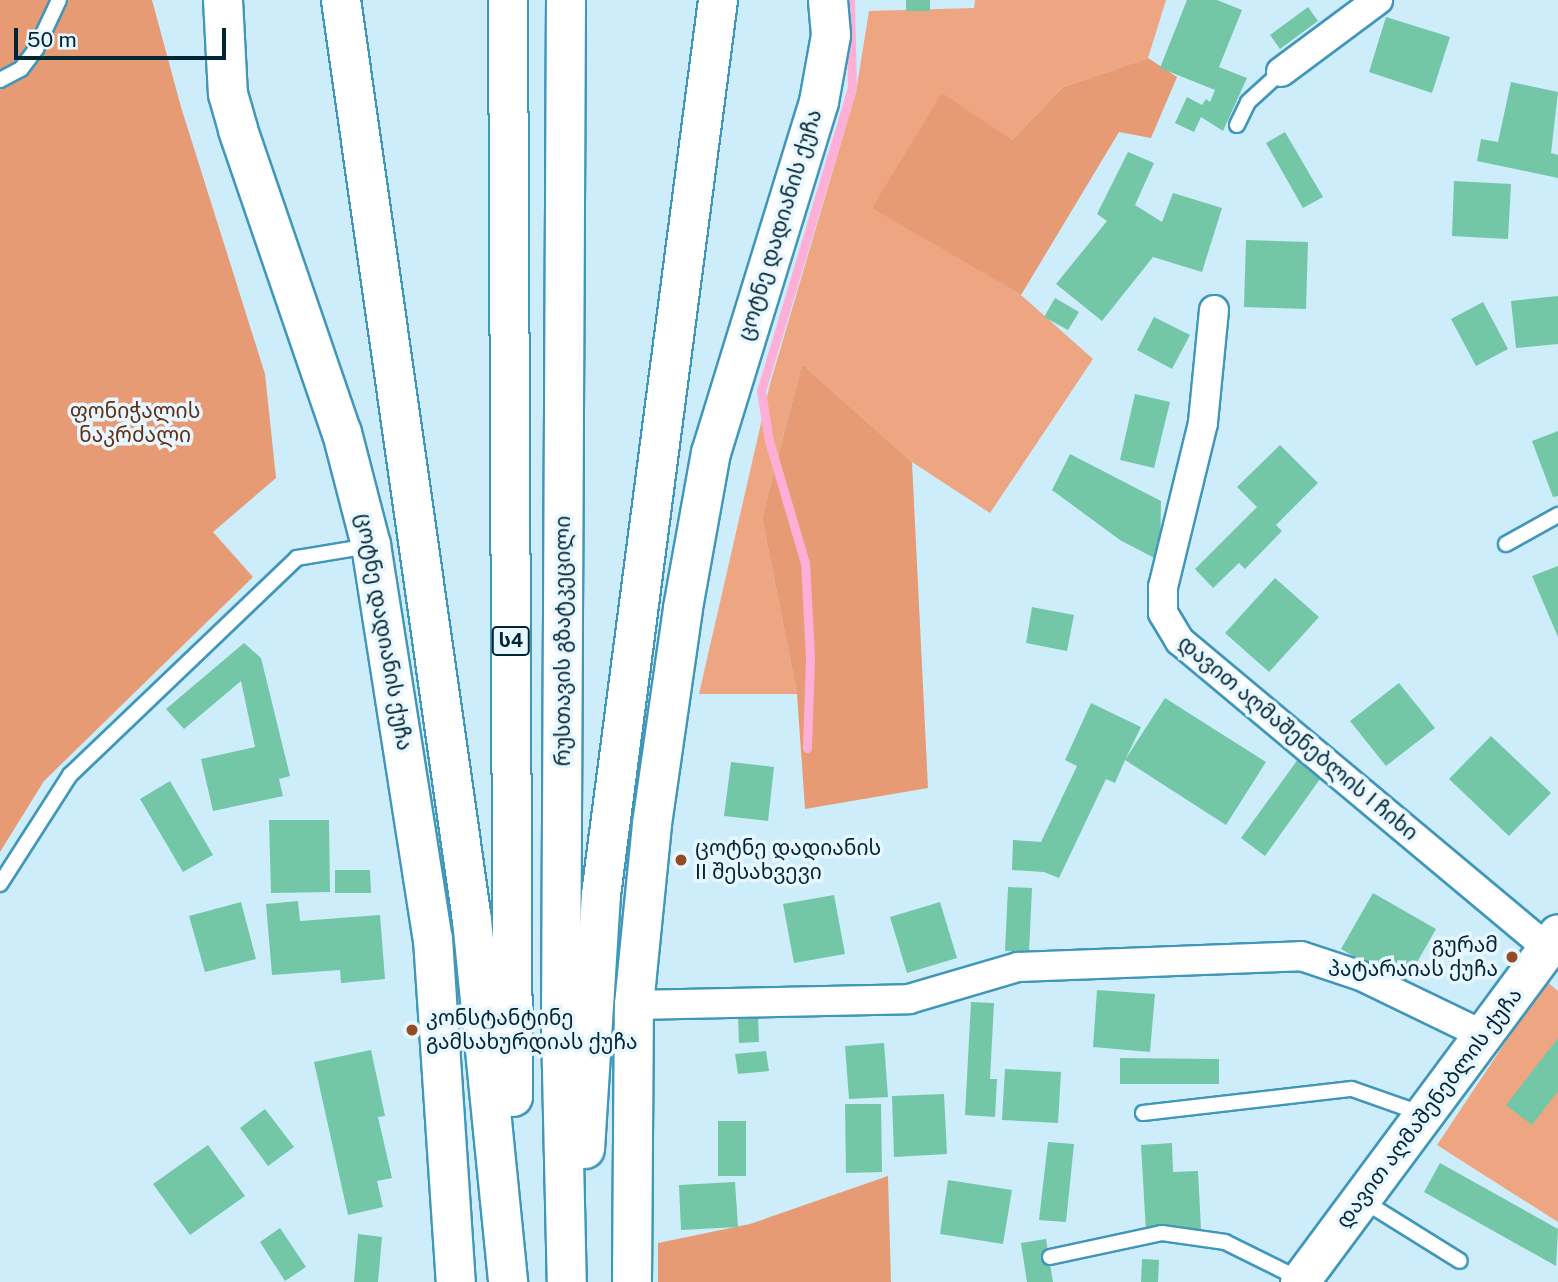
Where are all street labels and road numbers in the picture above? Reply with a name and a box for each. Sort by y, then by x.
street label: ცოტნე დადიანის ქუჩა [733,106,827,344]
street label: ცოტნე დადიანის ქუჩა [351,511,417,753]
street label: რუსთავის გზატკეცილი [550,516,576,766]
road number: ს4 [492,626,530,656]
street label: დავით აღმაშენებლის I ჩიხი [1173,630,1423,846]
street label: დავით აღმაშენებლის ქუჩა [1331,983,1527,1233]

